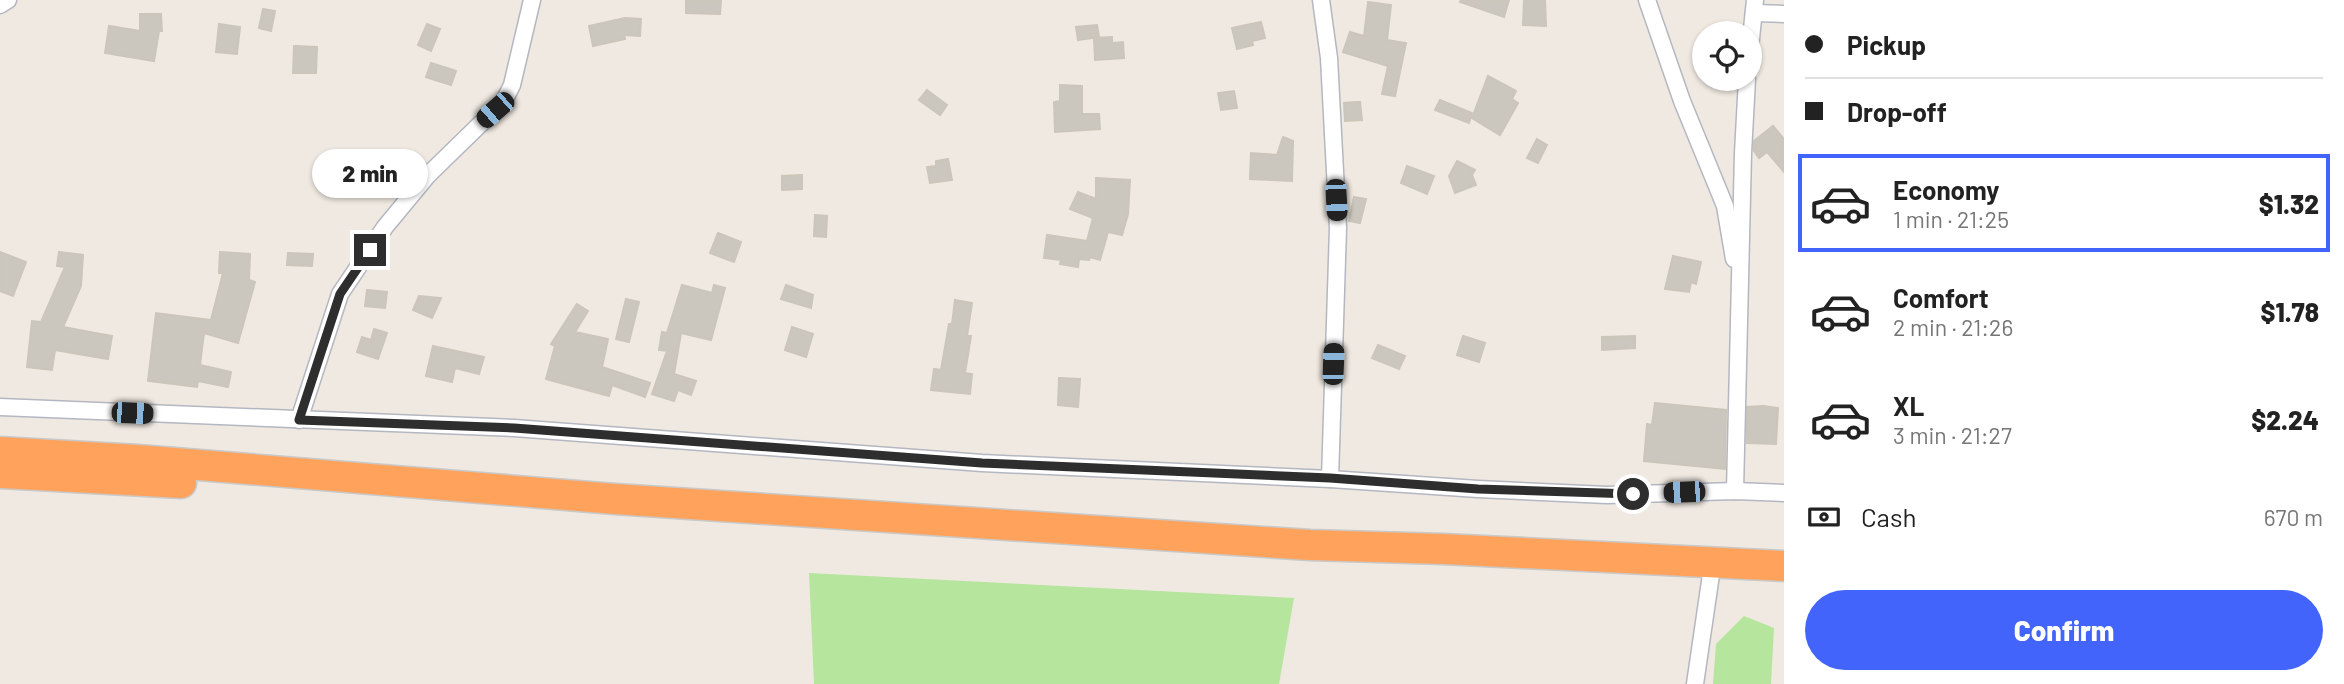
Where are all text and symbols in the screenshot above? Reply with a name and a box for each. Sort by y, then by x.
map controls [1692,21,1762,91]
button: locate [1692,21,1762,91]
text: Pickup [1847,29,1926,60]
car [473,88,518,132]
text: Drop-off [1847,96,1947,127]
callout: 2 min [312,148,428,198]
text: 2 min [342,159,398,187]
icon: car [1809,172,1872,235]
text: Economy [1893,174,1999,205]
car [1325,178,1348,222]
text: $1.32 [2259,188,2319,219]
text: 1 min · 21:25 [1893,205,2009,233]
route end [354,234,386,266]
icon: car [1809,280,1872,343]
text: Comfort [1893,282,1989,313]
text: $1.78 [2260,296,2319,327]
text: 2 min · 21:26 [1893,313,2013,341]
car [1322,343,1345,385]
icon: car [1809,388,1872,451]
text: XL [1893,390,1924,421]
car [111,402,154,424]
text: $2.24 [2251,404,2319,435]
text: 3 min · 21:27 [1893,421,2012,449]
route start [1617,478,1649,510]
car [1663,481,1706,503]
icon: cash [1805,498,1843,536]
text: Cash [1861,501,1916,532]
text: 670 m [2264,503,2323,531]
button: Confirm [1805,590,2323,670]

